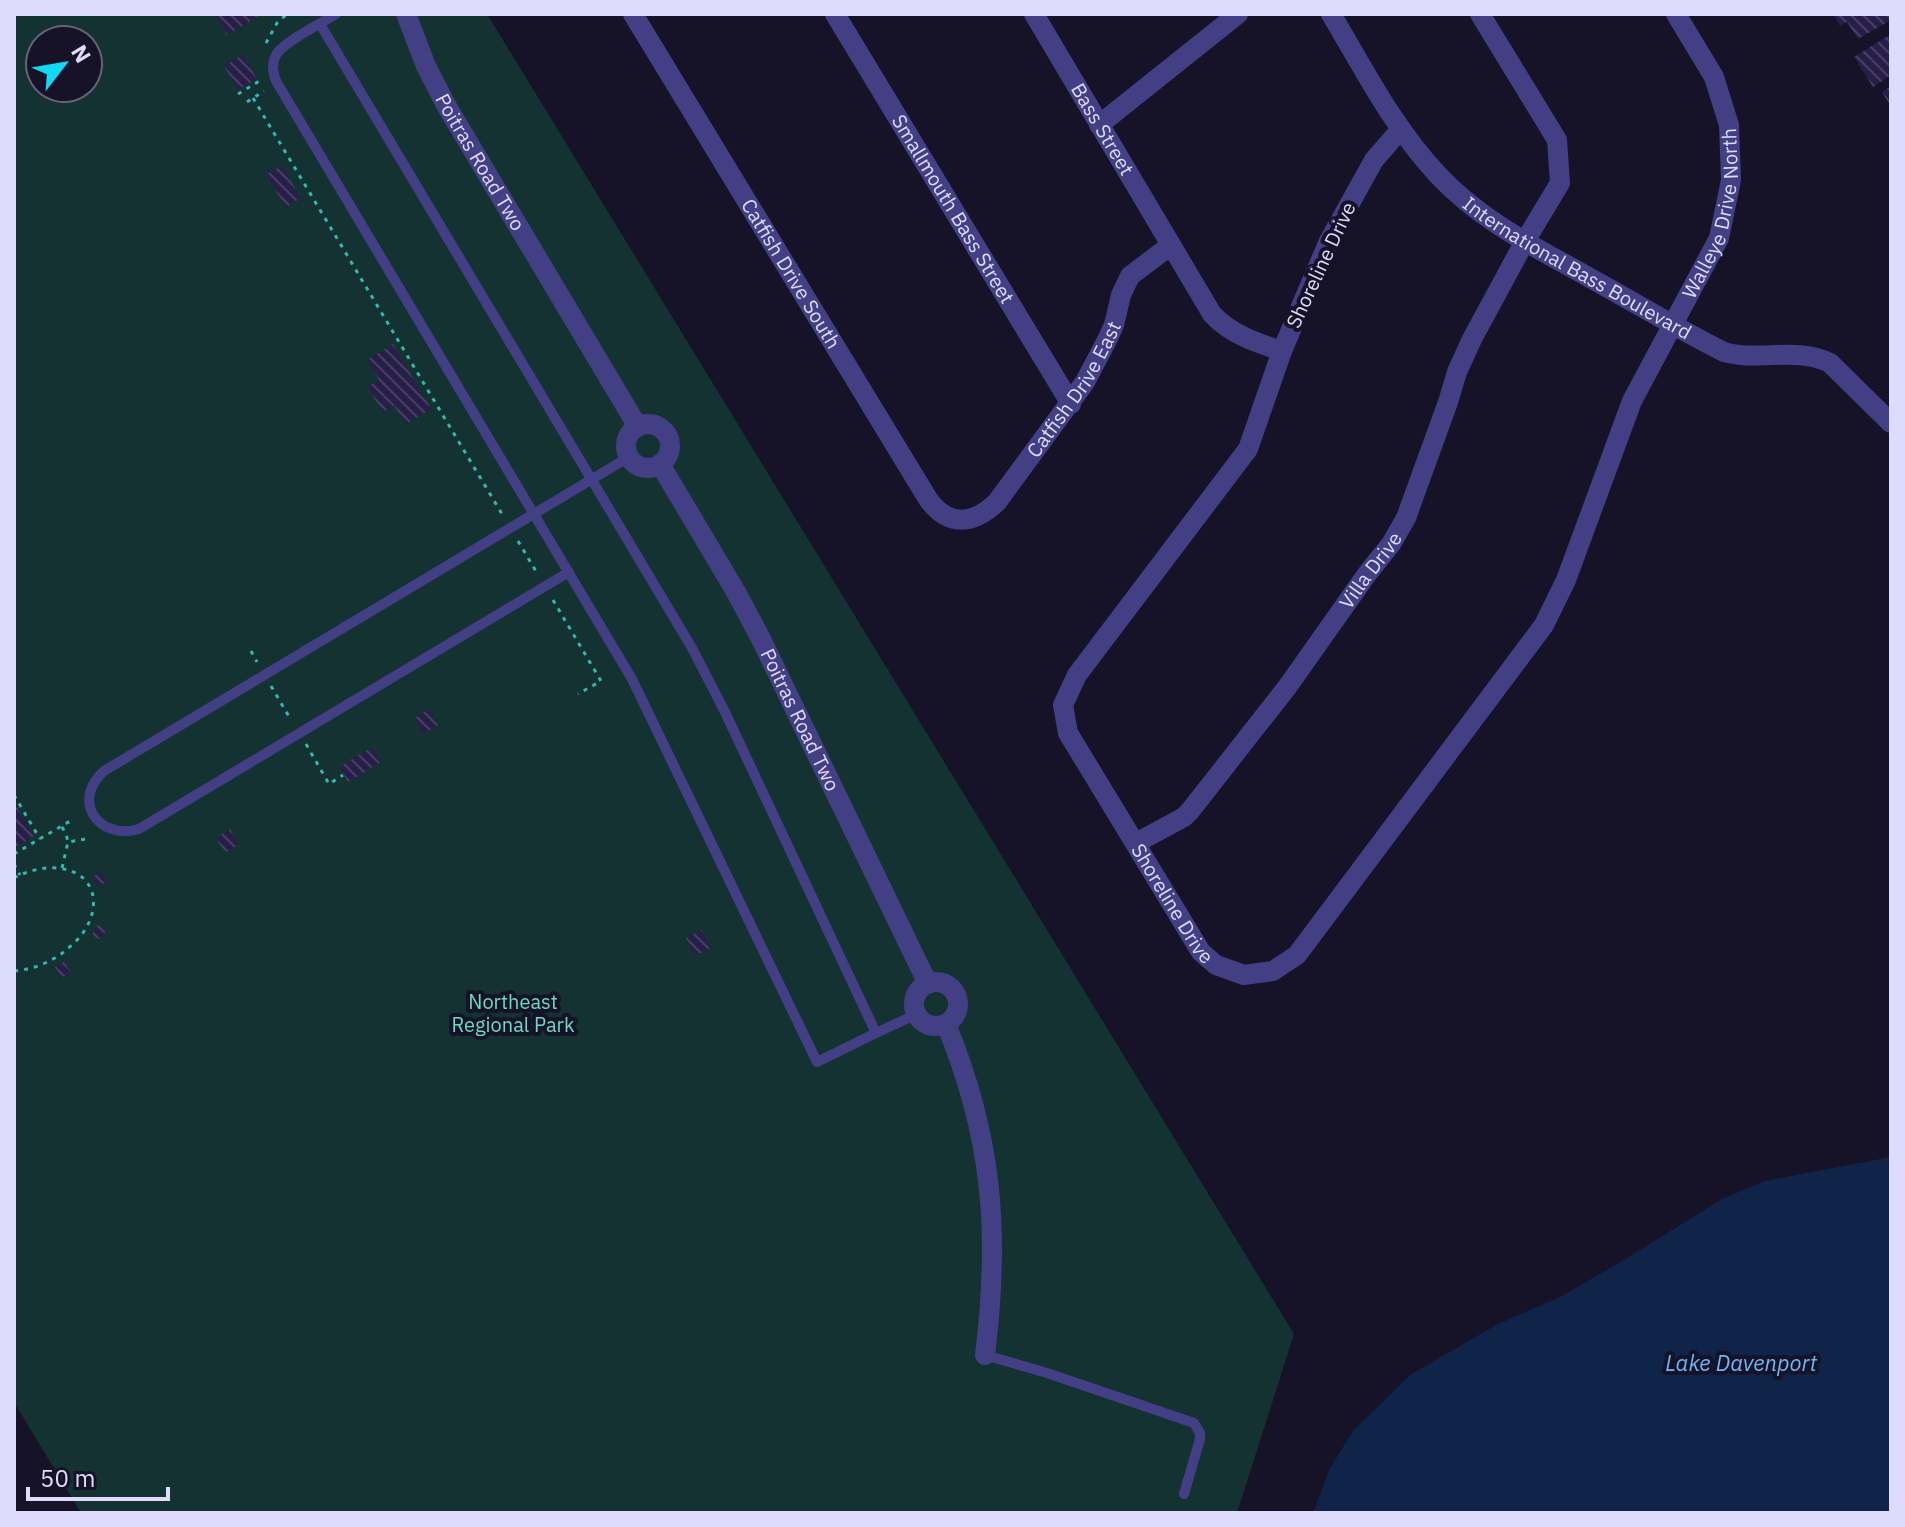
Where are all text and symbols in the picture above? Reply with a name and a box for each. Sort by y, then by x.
north arrow [24,24,104,104]
text: N [65,39,98,68]
street label: Bass Street [1065,78,1141,180]
street label: Poitras Road Two [429,89,532,235]
street label: Smallmouth Bass Street [886,109,1021,308]
street label: Walleye Drive North [1675,128,1744,303]
street label: International Bass Boulevard [1457,190,1696,345]
street label: Catfish Drive South [735,193,847,353]
street label: Shoreline Drive [1280,197,1362,332]
street label: Catfish Drive East [1020,317,1127,463]
street label: Villa Drive [1333,527,1408,614]
street label: Poitras Road Two [755,644,847,795]
street label: Shoreline Drive [1125,838,1219,970]
park label: Northeast Regional Park [452,988,575,1038]
water label: Lake Davenport [1665,1348,1818,1377]
scale bar [28,1451,168,1501]
text: 50 m [40,1462,95,1494]

